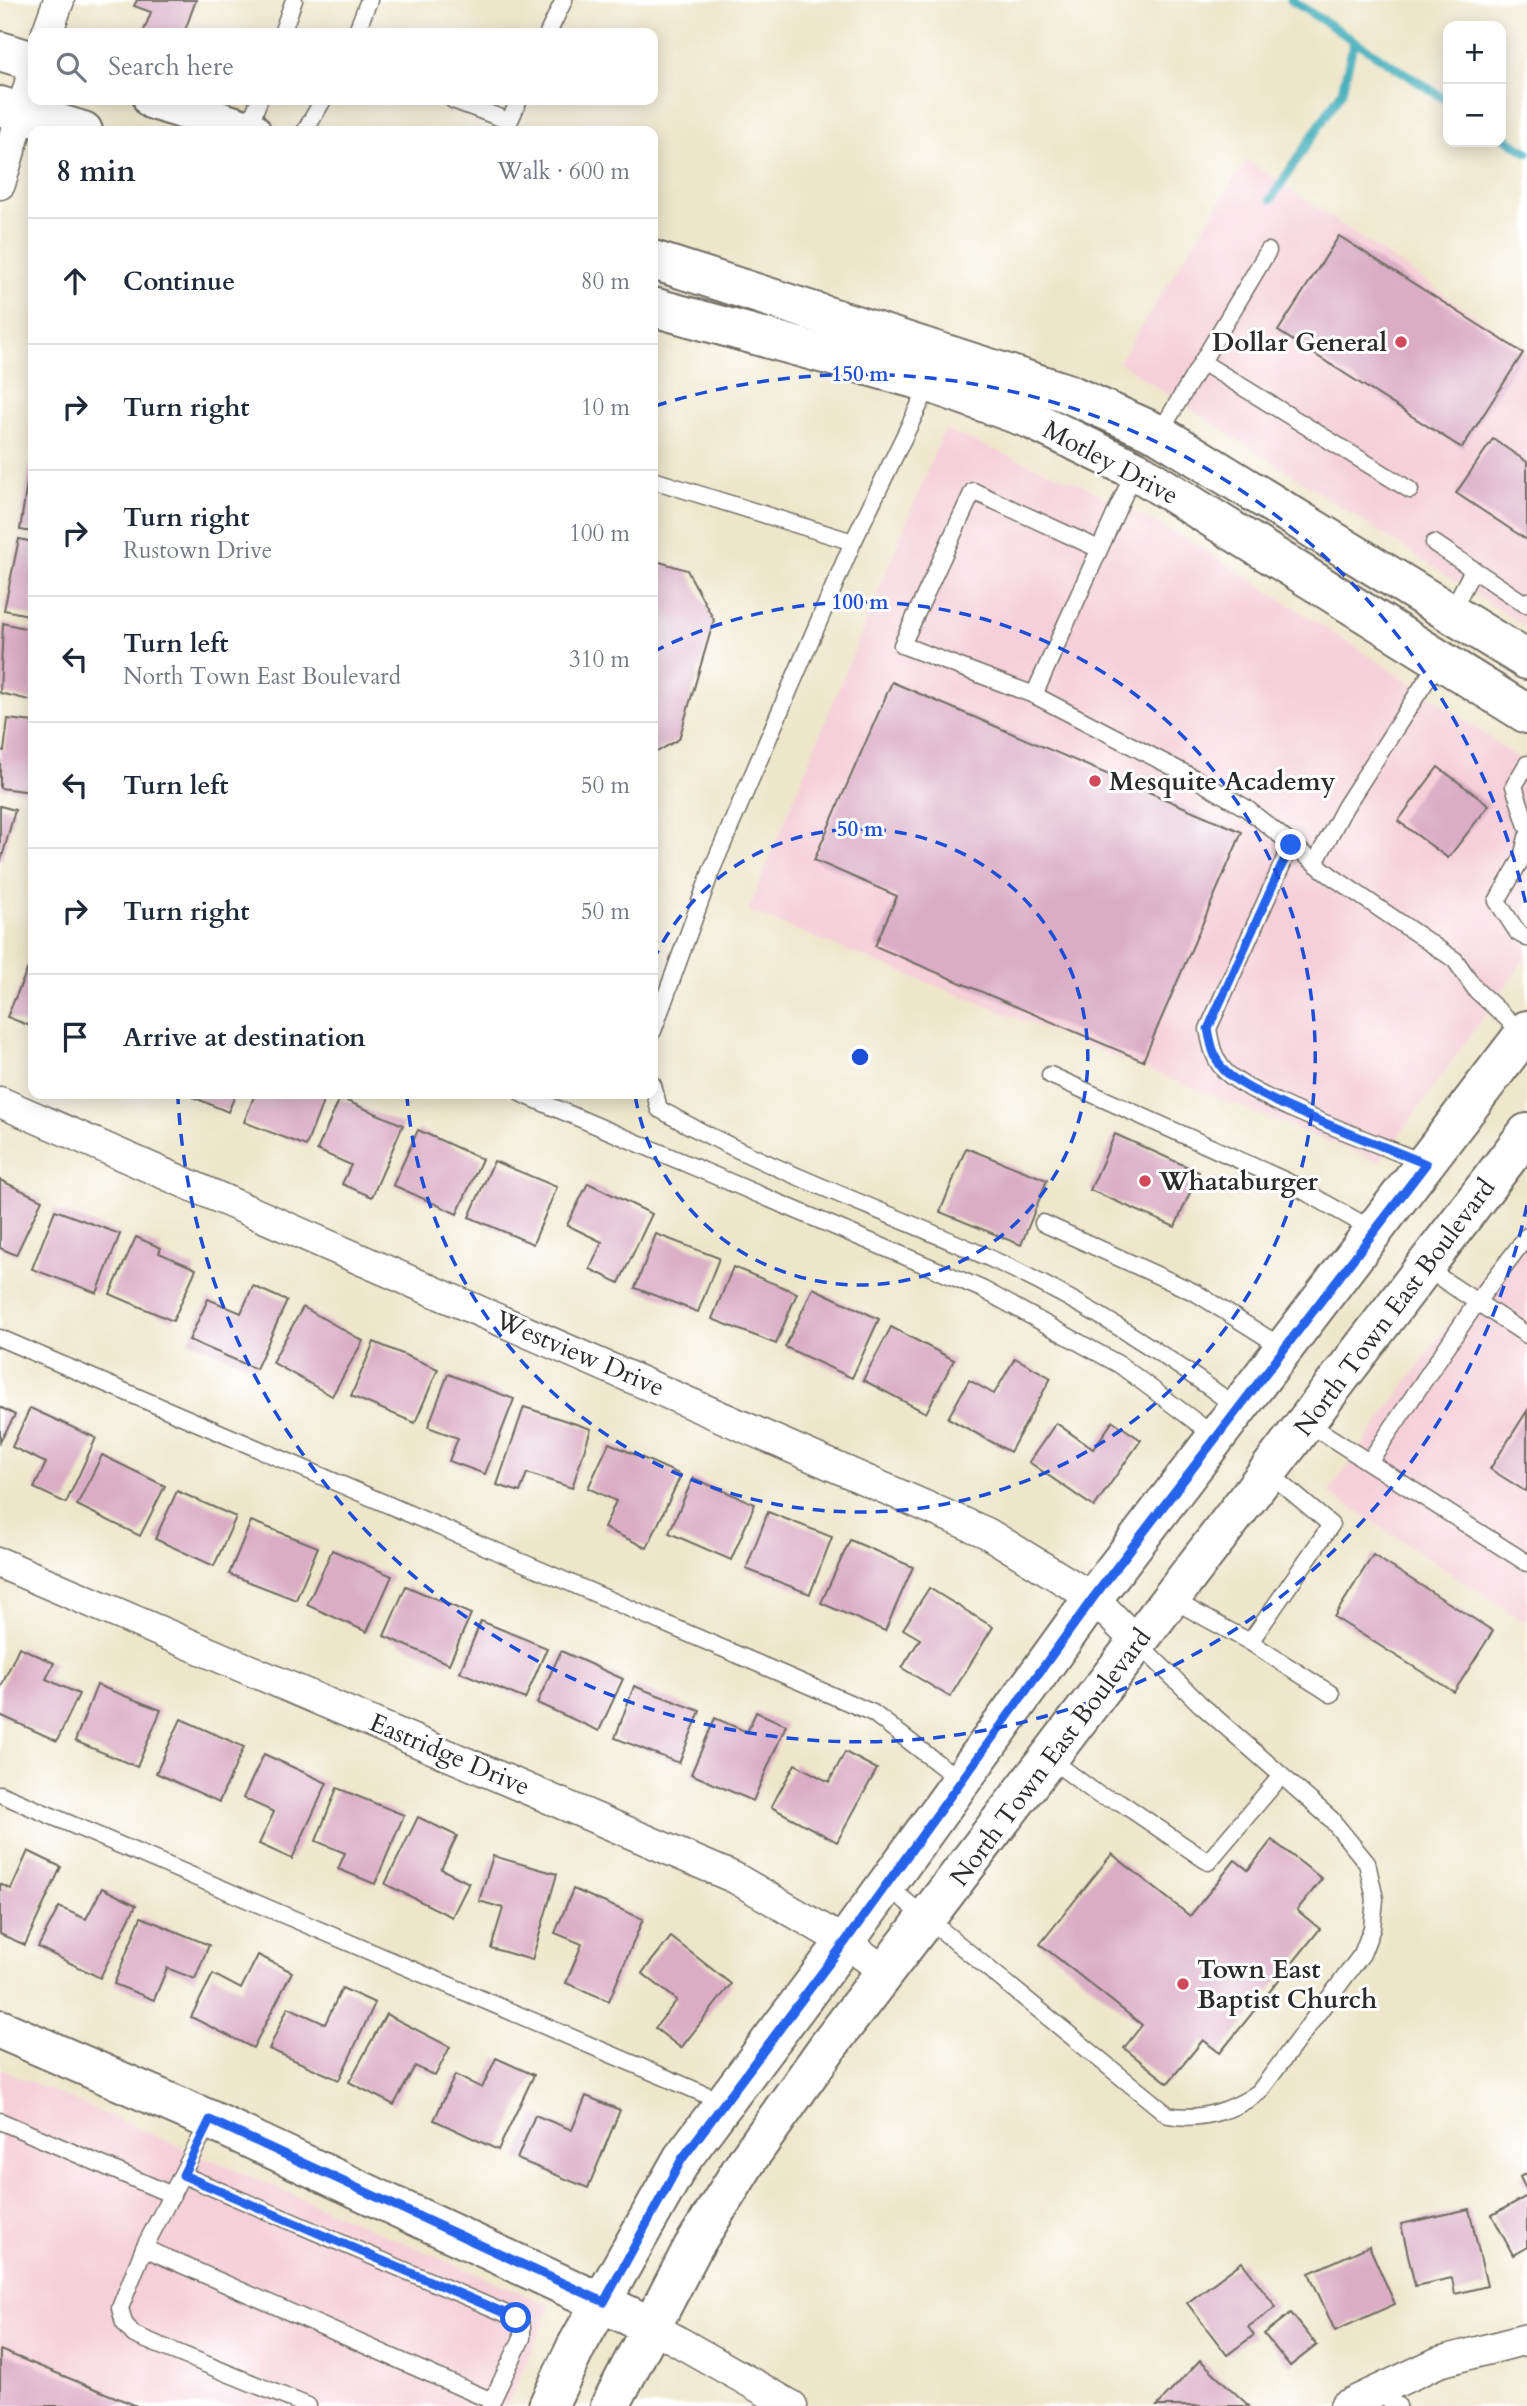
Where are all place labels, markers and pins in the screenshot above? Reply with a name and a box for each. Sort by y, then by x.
place label: Dollar General [1212,325,1387,360]
marker: Dollar General [1393,334,1409,350]
place label: Mesquite Academy [1109,764,1336,799]
marker: Mesquite Academy [1087,773,1103,789]
centre of rings [848,1045,872,1069]
place label: Whataburger [1158,1164,1318,1199]
marker: Whataburger [1137,1173,1153,1189]
place label: Town East Baptist Church [1197,1952,1377,2017]
marker: Town East Baptist Church [1175,1976,1191,1992]

